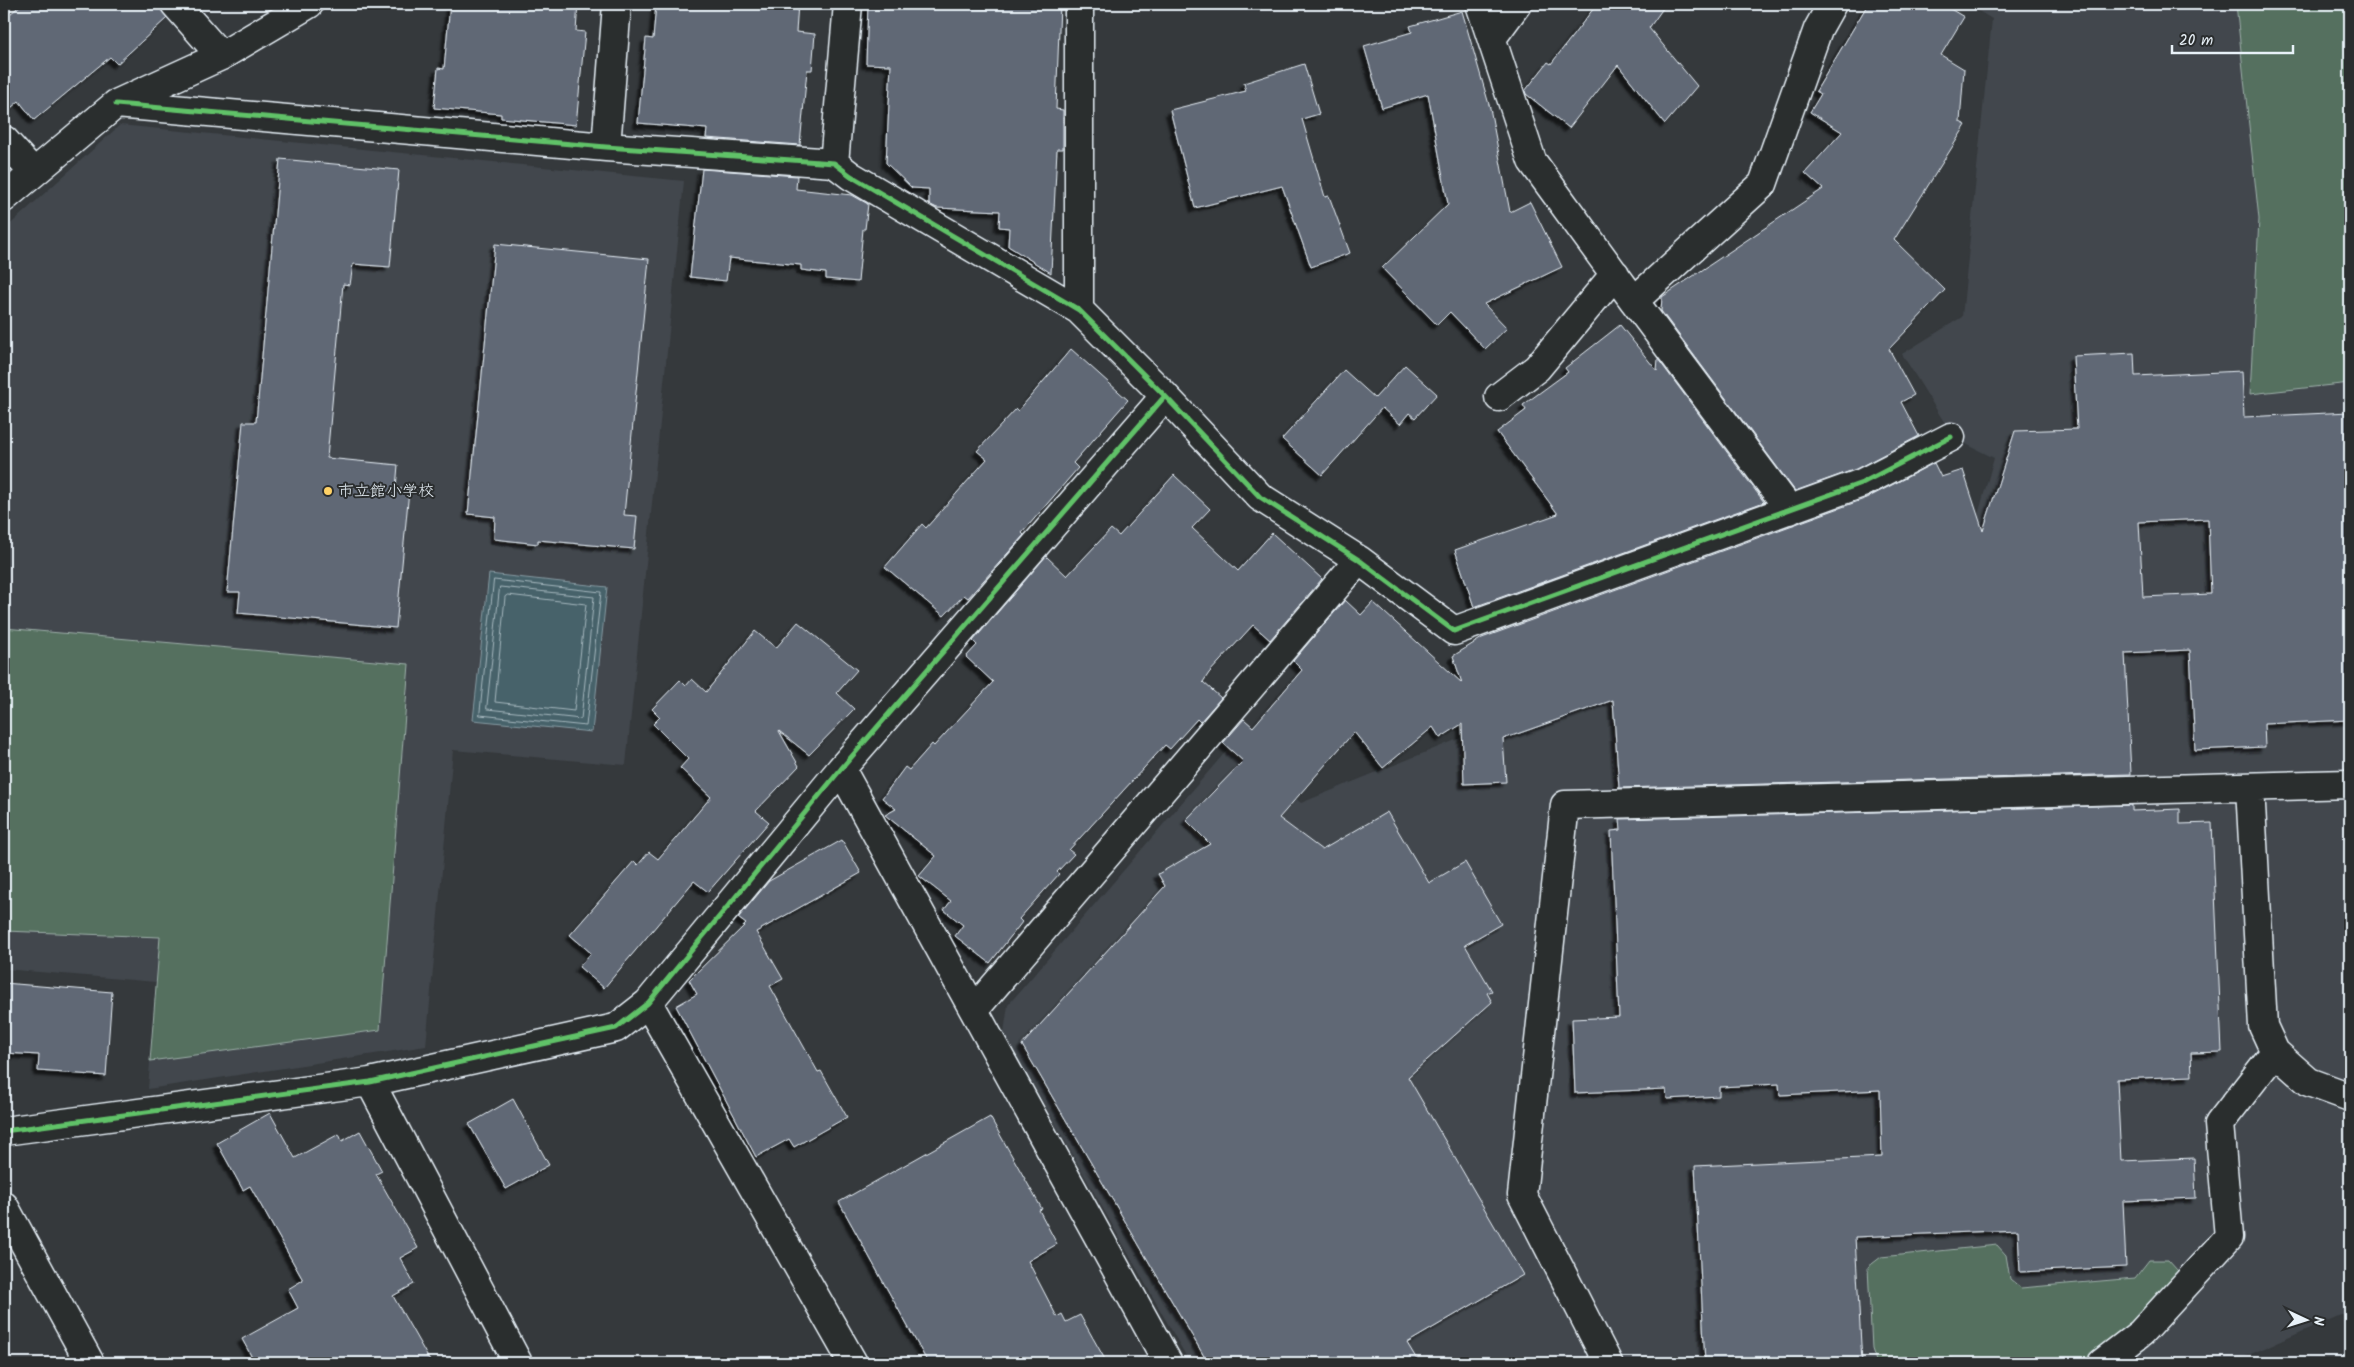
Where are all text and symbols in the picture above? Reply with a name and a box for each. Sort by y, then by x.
scale bar [2172,22,2293,54]
text: 20 m [2179,29,2213,53]
place label: 市立館小学校 [338,479,434,504]
marker: 市立館小学校 [322,485,334,497]
north arrow [2282,1294,2332,1344]
text: N [2307,1316,2329,1326]

